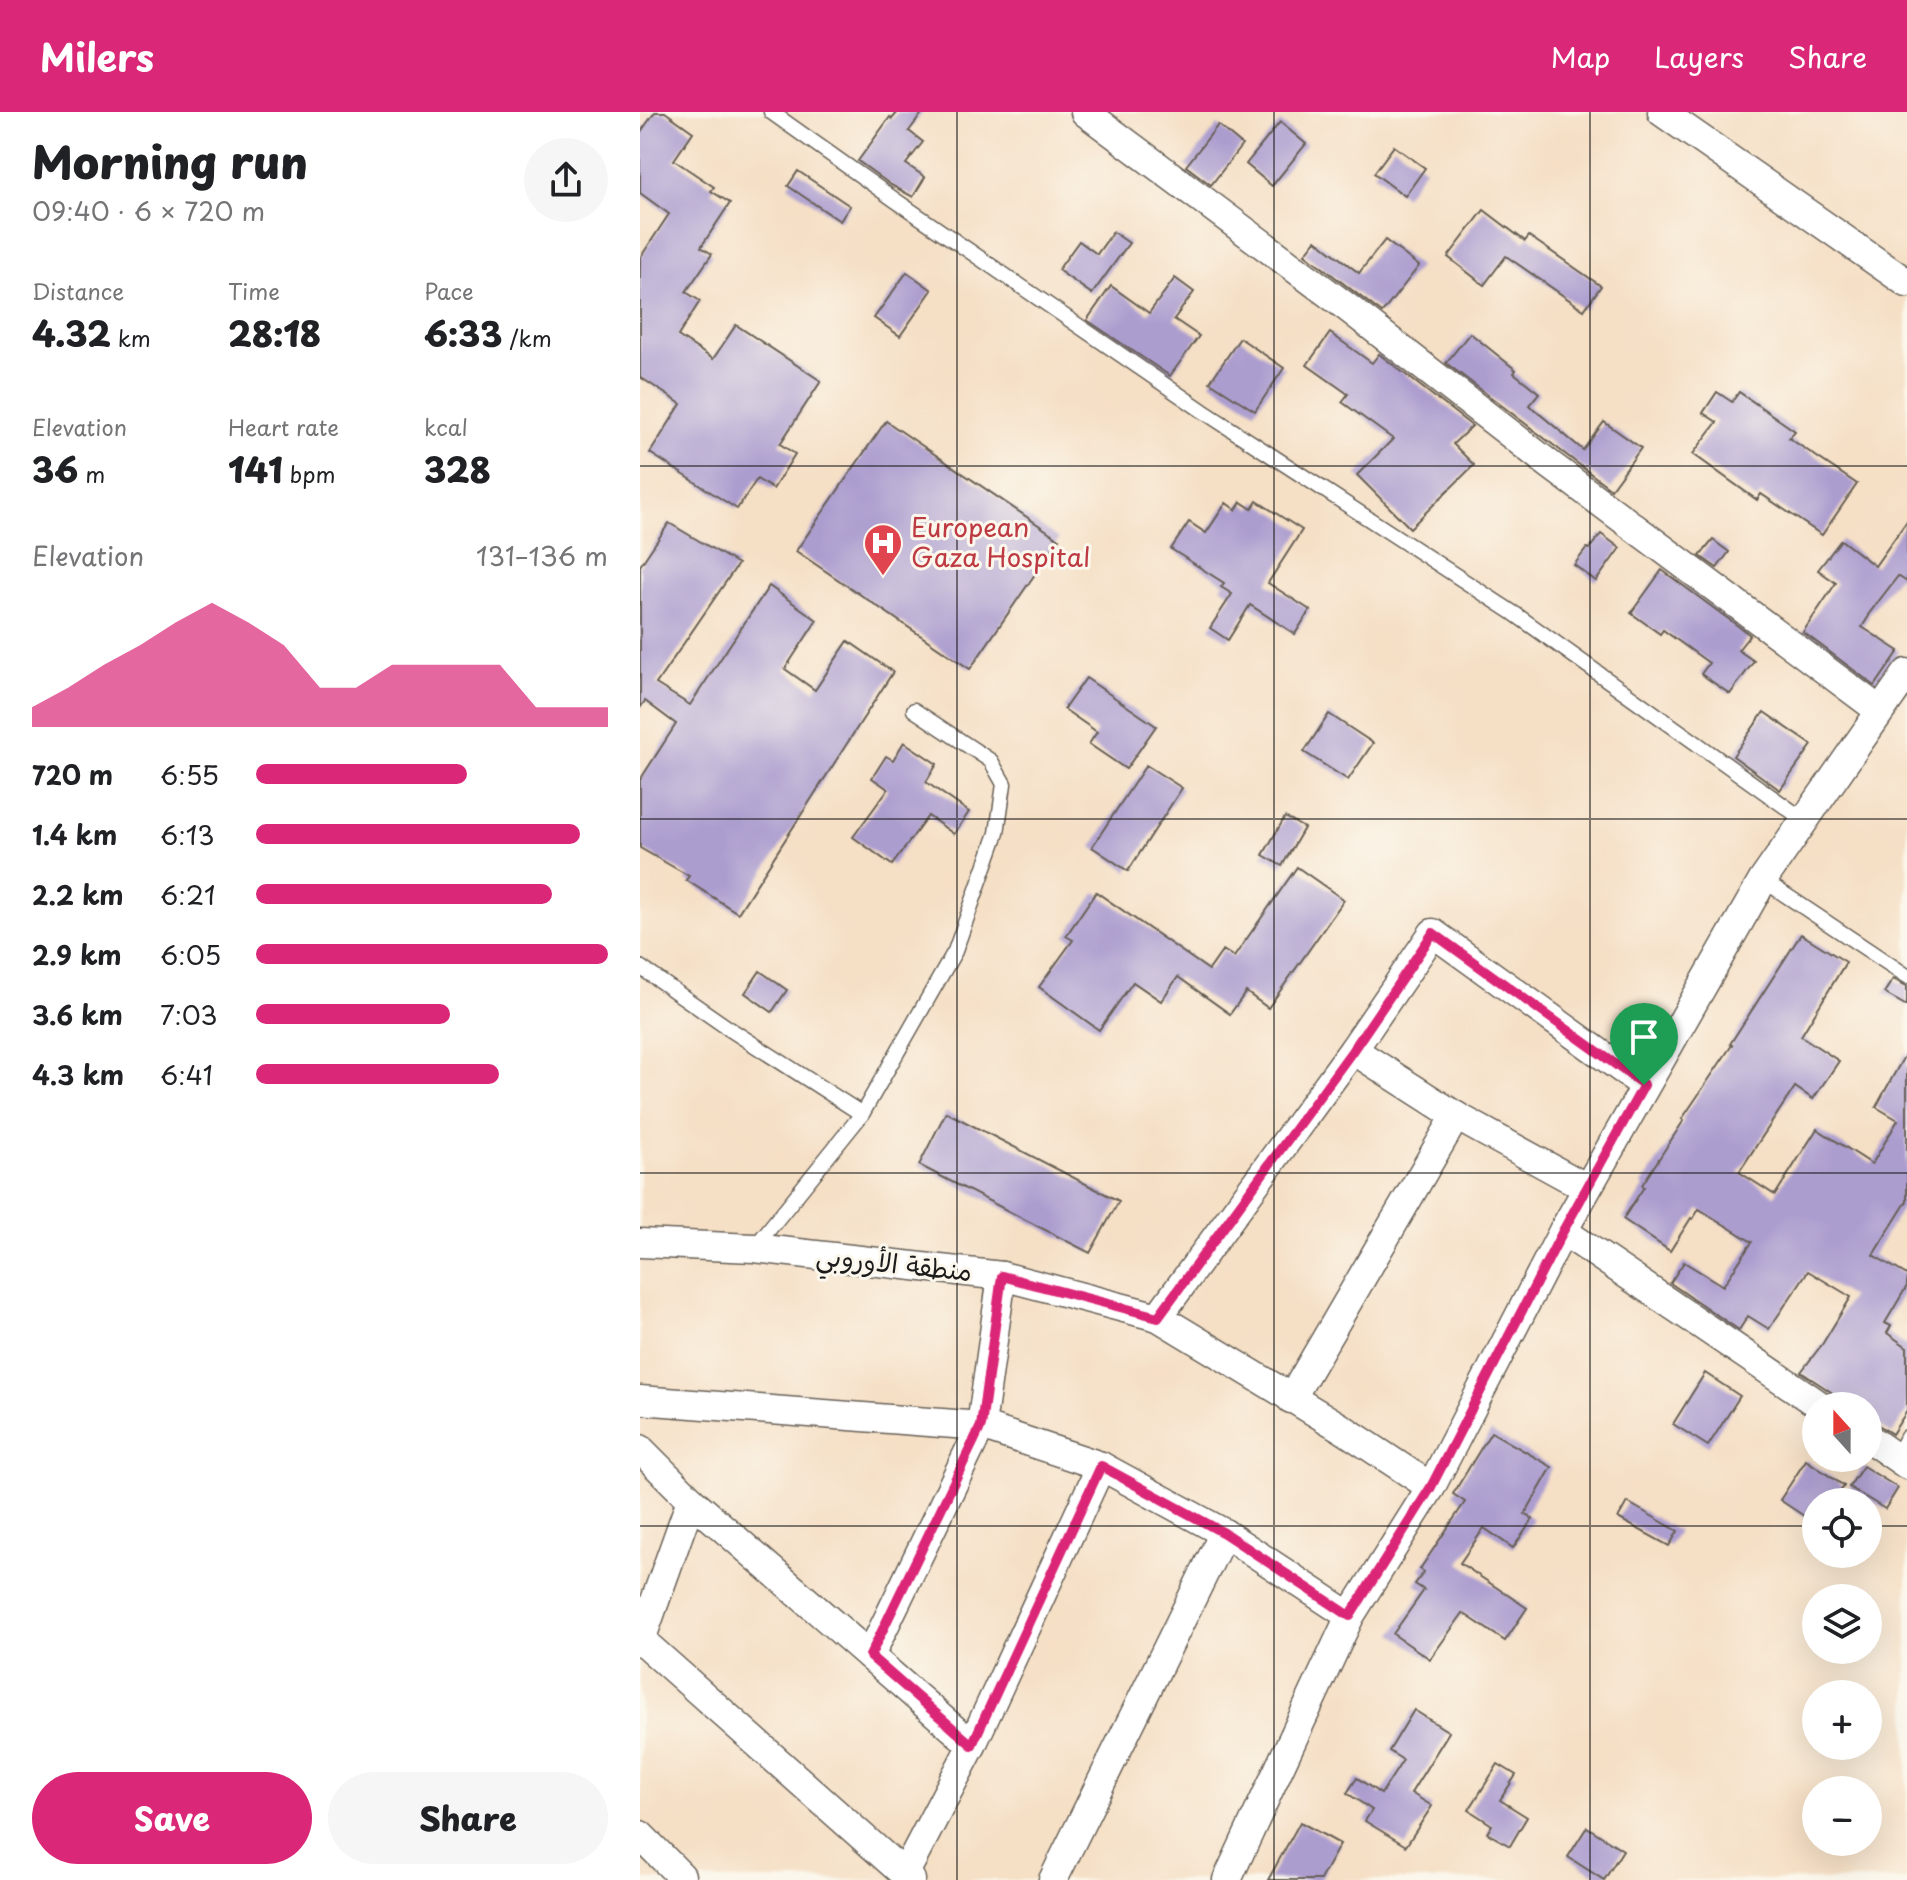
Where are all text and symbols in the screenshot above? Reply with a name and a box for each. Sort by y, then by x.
text: Milers [40,28,154,85]
text: Map [1550,35,1610,78]
text: Layers [1654,35,1744,78]
text: Share [1788,35,1867,78]
text: Morning run [32,128,308,194]
button: share [524,138,608,222]
text: 09:40 · 6 × 720 m [32,191,265,230]
text: Distance [32,274,124,307]
text: Time [228,274,280,307]
text: Pace [424,274,474,307]
text: 4.32 [32,307,111,359]
text: 28:18 [228,307,321,359]
text: 6:33 [424,307,502,359]
text: km [111,321,151,354]
text: /km [502,321,552,354]
text: Elevation [32,410,127,443]
text: Heart rate [228,410,339,443]
text: kcal [424,410,468,443]
text: 36 [32,443,78,495]
text: 141 [228,443,283,495]
text: 328 [424,443,491,495]
text: m [78,457,105,490]
text: bpm [283,457,336,490]
place label: European Gaza Hospital [911,507,1091,576]
hospital icon: European Gaza Hospital [862,522,904,577]
text: Elevation [32,536,144,575]
text: 131–136 m [476,536,608,575]
text: 720 m [32,755,113,794]
text: 6:55 [160,755,219,794]
text: 1.4 km [32,815,117,854]
text: 6:13 [160,815,215,854]
text: 2.2 km [32,875,123,914]
text: 6:21 [160,875,216,914]
text: 2.9 km [32,935,122,974]
text: 6:05 [160,935,221,974]
text: 3.6 km [32,995,123,1034]
text: 7:03 [160,995,217,1034]
pin [1610,1003,1678,1085]
icon: arrive [1622,1015,1666,1059]
text: 4.3 km [32,1055,124,1094]
text: 6:41 [160,1055,213,1094]
street label: منطقة الأوروبي [814,1235,974,1295]
north arrow [1802,1392,1882,1472]
map controls [1802,1392,1882,1856]
button: locate [1802,1488,1882,1568]
button: layers [1802,1584,1882,1664]
button: + [1802,1680,1882,1760]
button: Save [32,1772,312,1864]
button: Share [328,1772,608,1864]
button: − [1802,1776,1882,1856]

